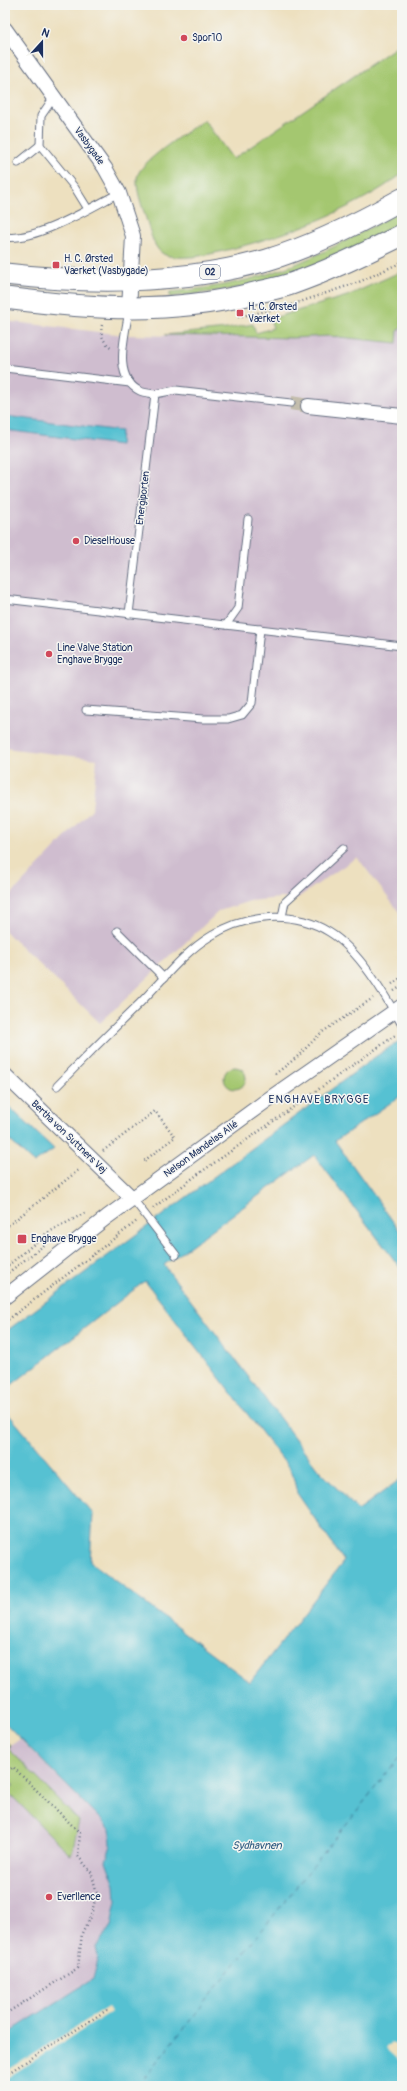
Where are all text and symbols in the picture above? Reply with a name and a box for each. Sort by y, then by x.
north arrow [22,22,62,62]
text: N [40,26,52,41]
place label: Spor10 [192,32,222,44]
marker: Spor10 [179,33,189,43]
street label: Vasbygade [71,125,107,167]
place label: H. C. Ørsted Værket (Vasbygade) [64,253,149,277]
marker: H. C. Ørsted Værket (Vasbygade) [51,260,61,270]
road number: O2 [200,265,220,279]
place label: H. C. Ørsted Værket [248,301,297,325]
marker: H. C. Ørsted Værket [235,308,245,318]
street label: Energiporten [134,470,152,526]
place label: DieselHouse [84,535,135,547]
marker: DieselHouse [71,536,81,546]
place label: Line Valve Station Enghave Brygge [57,642,133,666]
marker: Line Valve Station Enghave Brygge [44,649,54,659]
district label: ENGHAVE BRYGGE [268,1093,370,1106]
street label: Bertha von Suttners Vej [29,1098,109,1176]
street label: Nelson Mandelas Allé [161,1118,241,1180]
marker: Enghave Brygge [16,1233,28,1245]
place label: Enghave Brygge [31,1233,96,1245]
water label: Sydhavnen [232,1839,282,1852]
place label: Everllence [57,1891,100,1903]
marker: Everllence [44,1892,54,1902]

